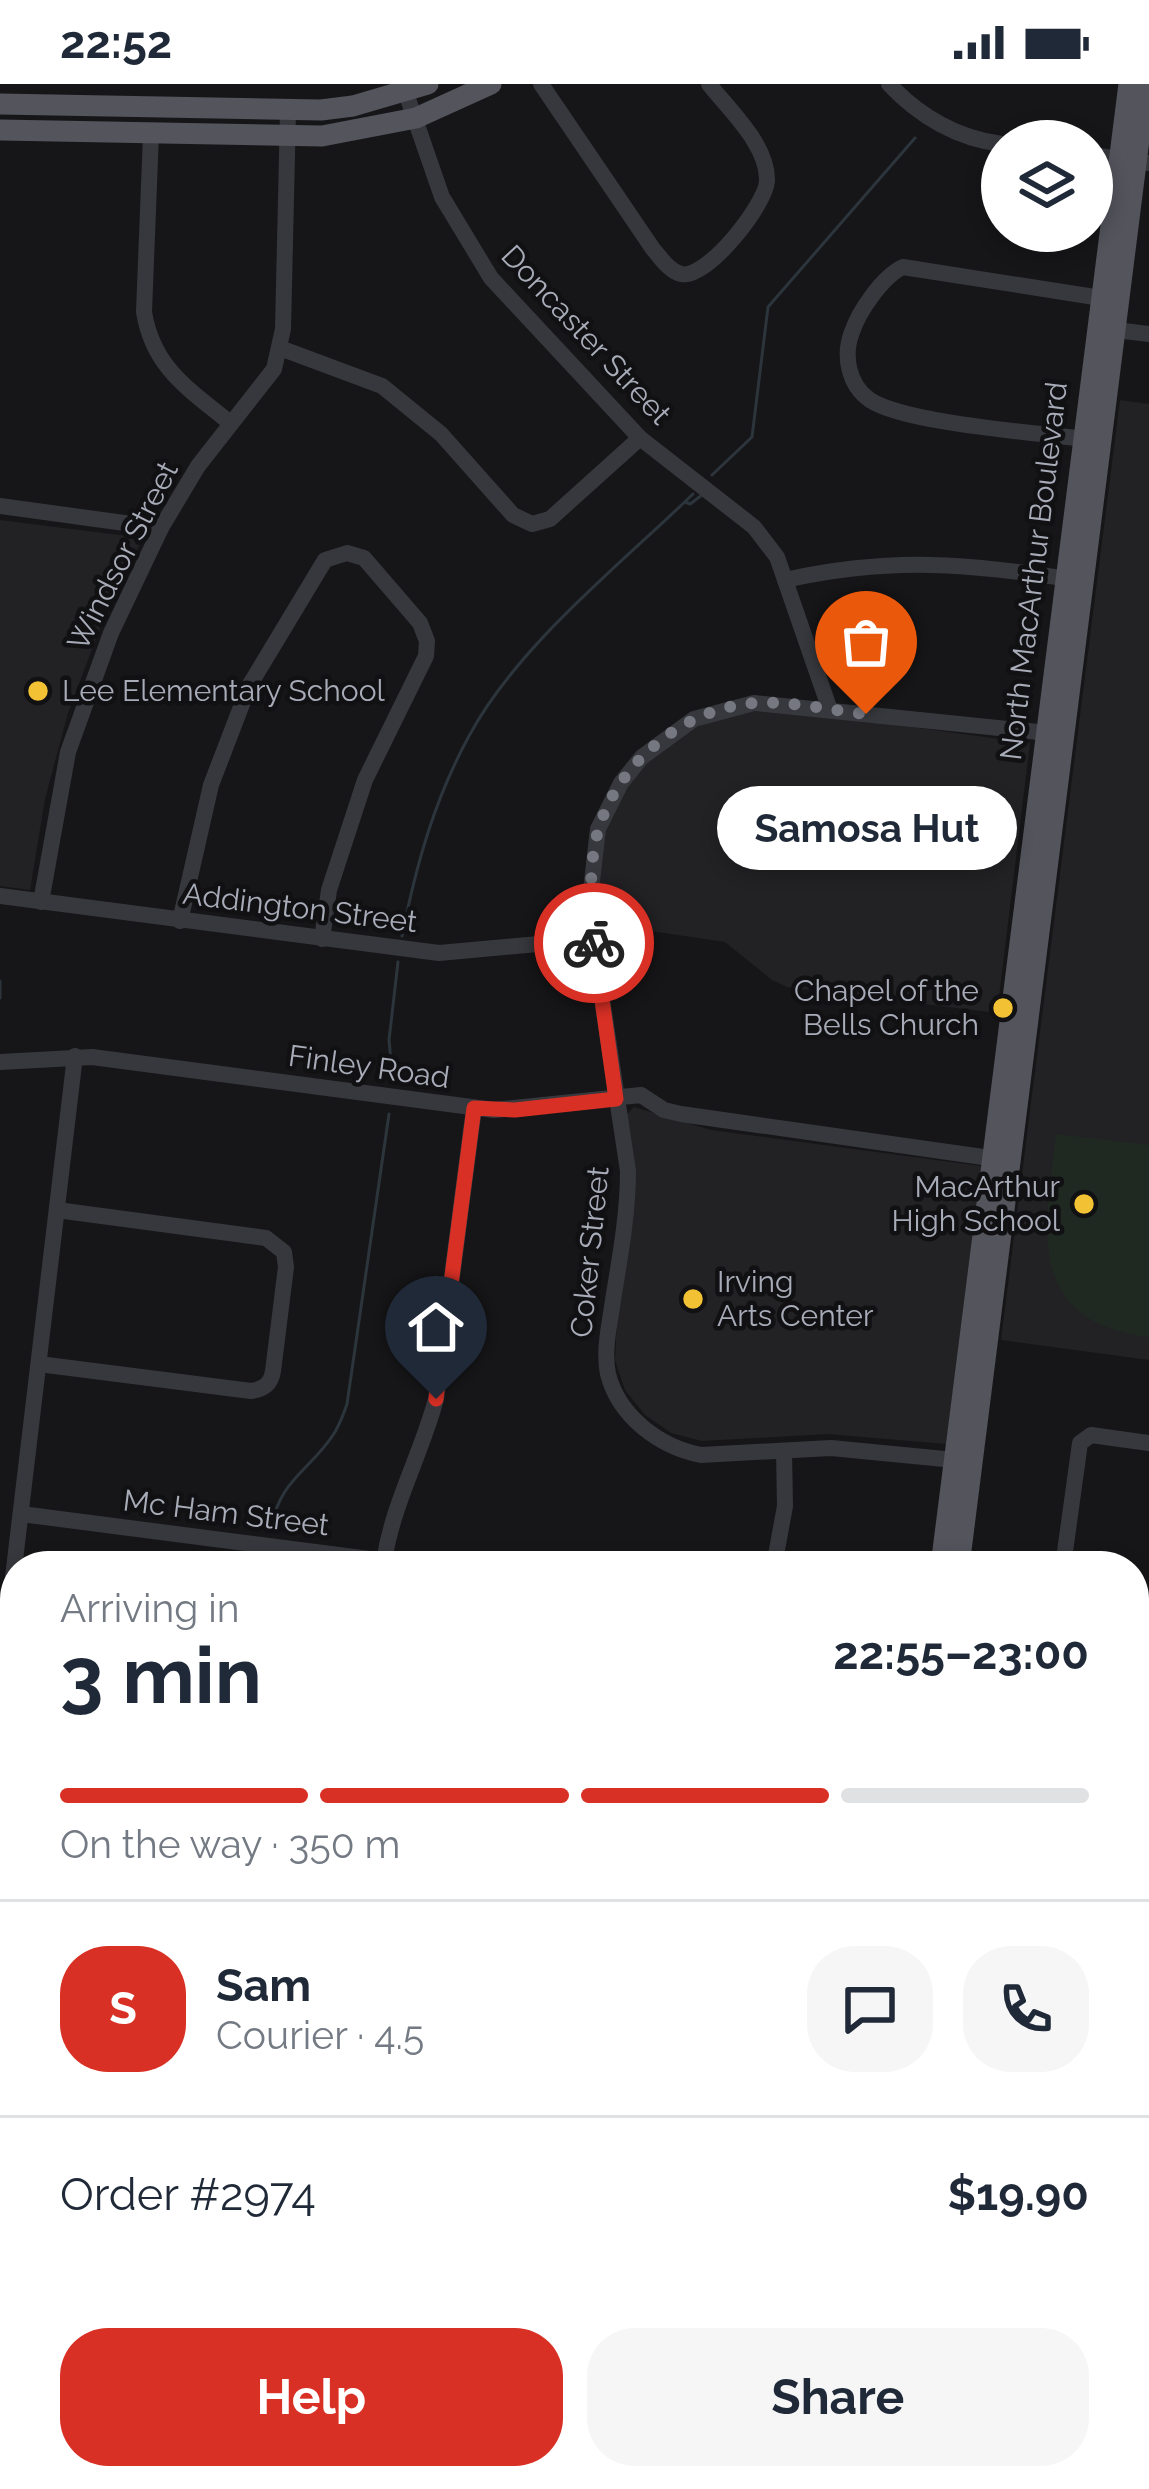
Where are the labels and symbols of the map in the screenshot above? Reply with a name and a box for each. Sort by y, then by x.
street label: Doncaster Street [494,238,678,431]
street label: North MacArthur Boulevard [993,380,1074,762]
street label: Windsor Street [60,456,185,656]
pin [815,591,917,714]
place label: Lee Elementary School [62,673,385,708]
marker: Lee Elementary School [25,678,51,704]
callout: Samosa Hut [716,786,1016,870]
street label: Addington Street [181,876,419,939]
courier [534,883,654,1003]
place label: Chapel of the Bells Church [794,973,979,1042]
marker: Chapel of the Bells Church [990,995,1016,1021]
street label: Finley Road [286,1038,452,1095]
street label: Coker Street [563,1165,616,1339]
place label: MacArthur High School [892,1169,1061,1238]
marker: MacArthur High School [1071,1191,1097,1217]
place label: Irving Arts Center [717,1264,874,1333]
pin [385,1276,487,1399]
marker: Irving Arts Center [680,1286,706,1312]
street label: Mc Ham Street [121,1483,331,1542]

